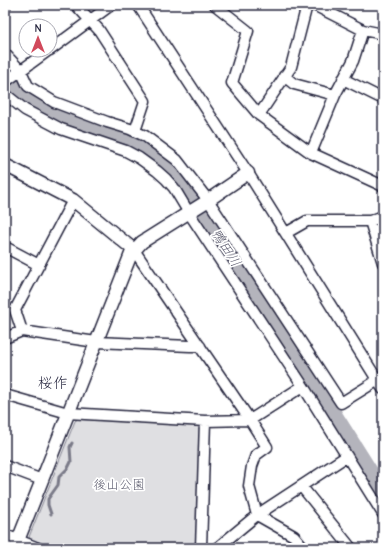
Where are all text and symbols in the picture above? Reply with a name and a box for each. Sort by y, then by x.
north arrow [18,18,58,58]
text: N [34,22,42,35]
water label: 鴨田川 [207,226,245,270]
district label: 桜作 [38,374,68,392]
park label: 後山公園 [93,477,145,492]

